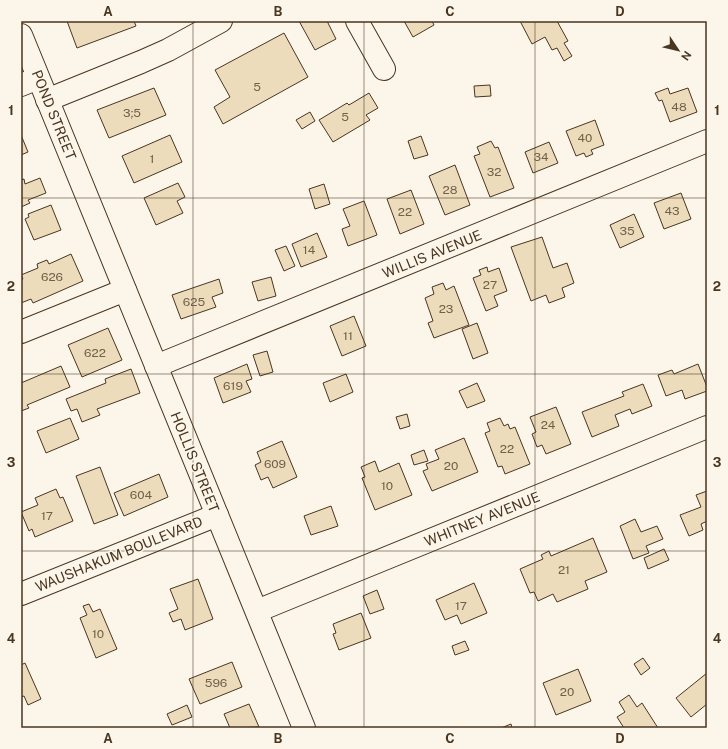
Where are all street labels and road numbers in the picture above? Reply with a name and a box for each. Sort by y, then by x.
street label: POND STREET [29,68,79,162]
street label: WILLIS AVENUE [380,227,484,281]
street label: HOLLIS STREET [168,409,222,515]
street label: WHITNEY AVENUE [422,489,542,549]
street label: WAUSHAKUM BOULEVARD [33,513,205,595]

